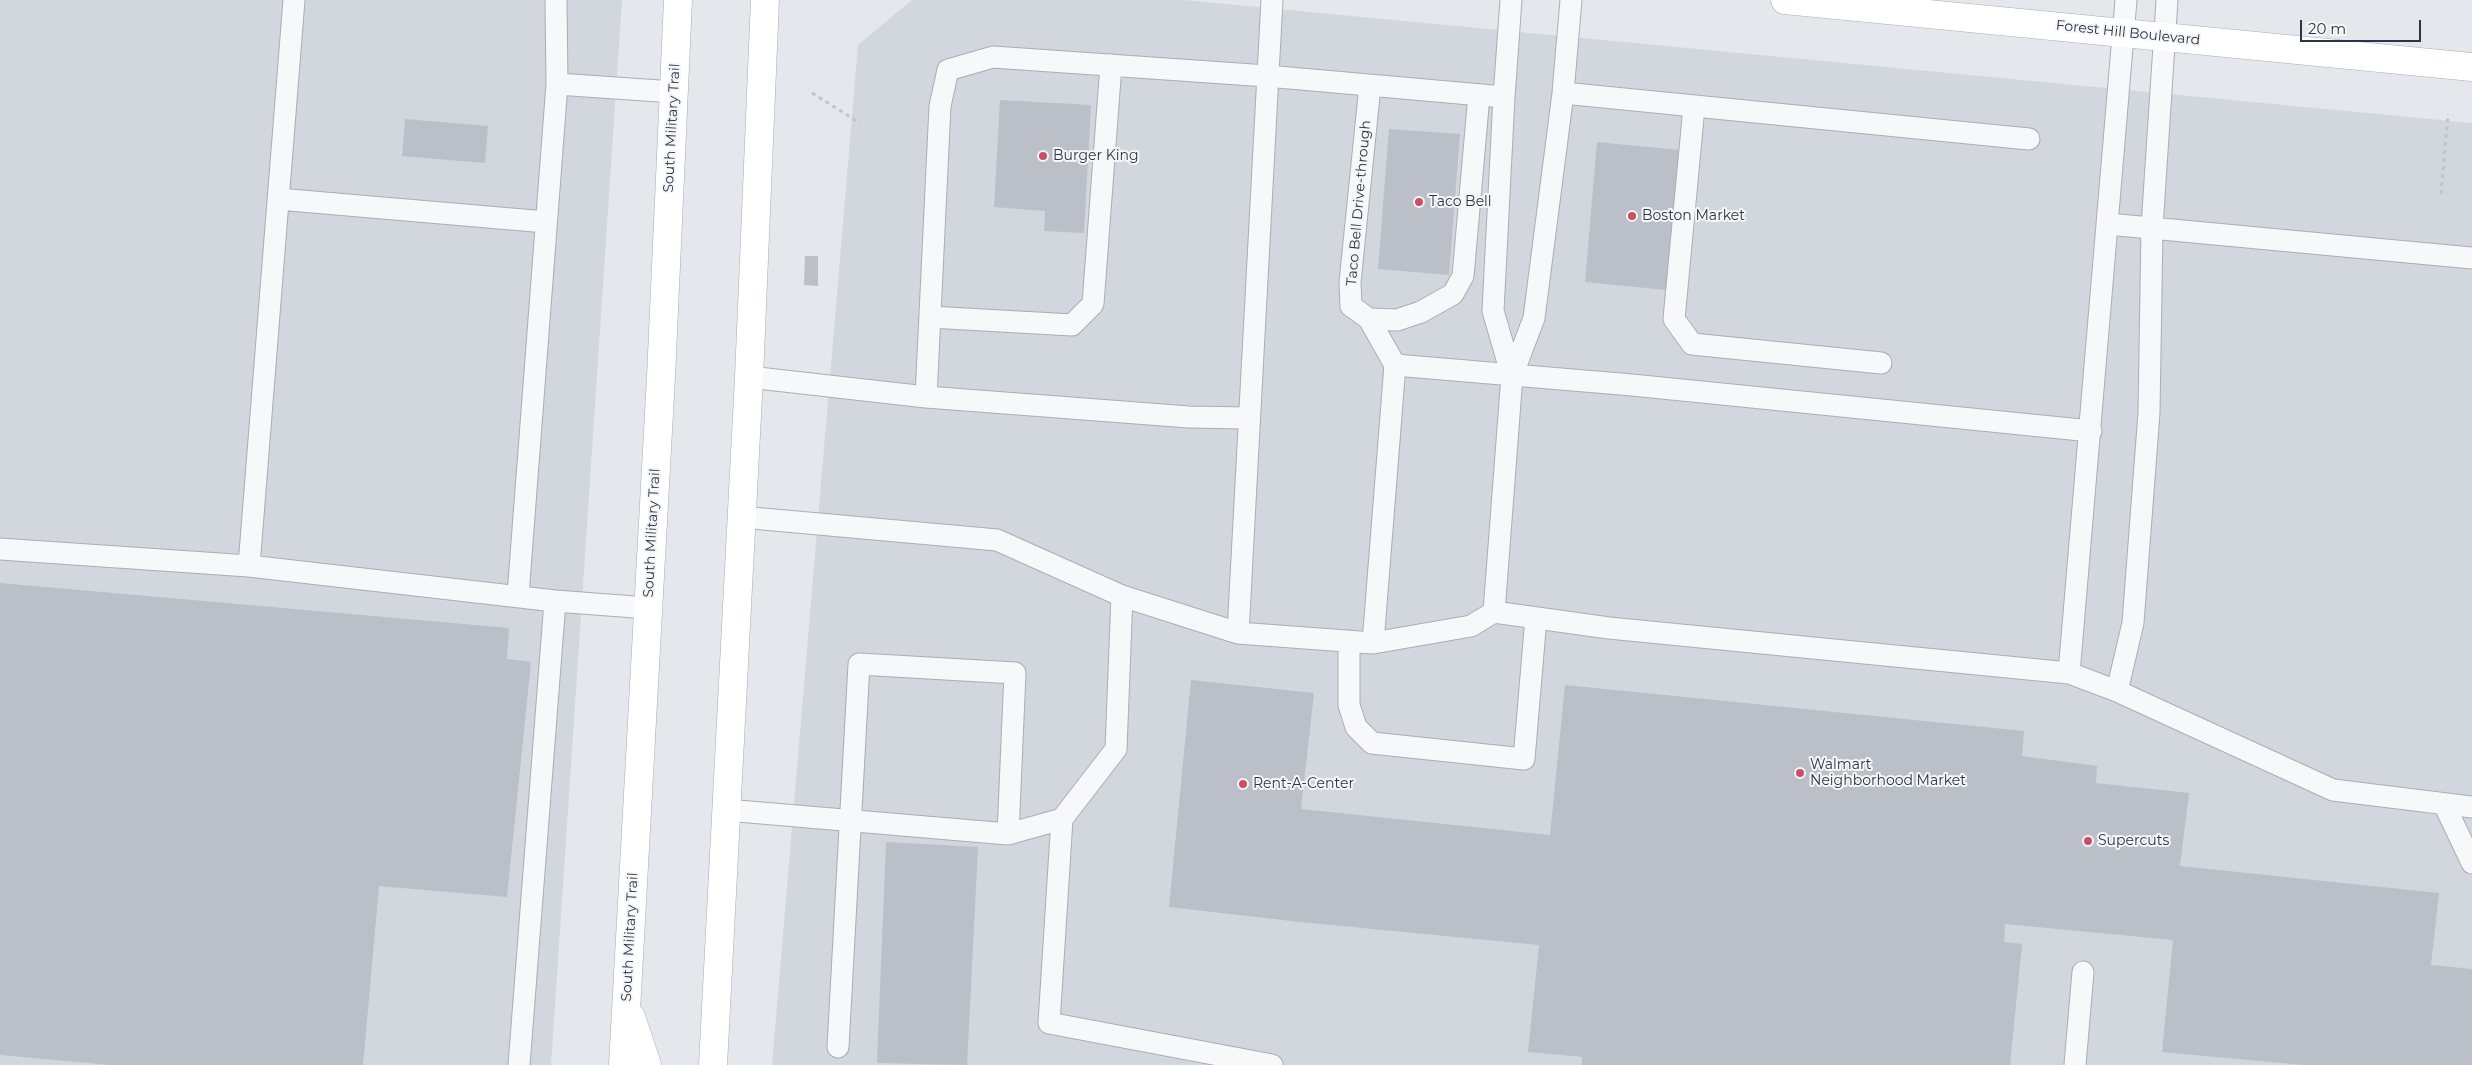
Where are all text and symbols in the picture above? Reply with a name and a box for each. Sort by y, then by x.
scale bar [2302,10,2423,42]
street label: Forest Hill Boulevard [2055,17,2201,49]
text: 20 m [2308,19,2346,38]
street label: South Military Trail [660,63,684,193]
street label: Taco Bell Drive-through [1343,119,1375,287]
place label: Burger King [1053,148,1139,164]
marker: Burger King [1037,150,1049,162]
place label: Taco Bell [1429,194,1492,210]
marker: Taco Bell [1413,196,1425,208]
place label: Boston Market [1642,208,1745,224]
marker: Boston Market [1626,210,1638,222]
street label: South Military Trail [640,468,664,598]
place label: Walmart Neighborhood Market [1810,757,1966,790]
marker: Walmart Neighborhood Market [1794,767,1806,779]
place label: Rent-A-Center [1253,776,1354,792]
marker: Rent-A-Center [1237,778,1249,790]
place label: Supercuts [2098,833,2169,849]
marker: Supercuts [2082,835,2094,847]
street label: South Military Trail [618,872,642,1002]

